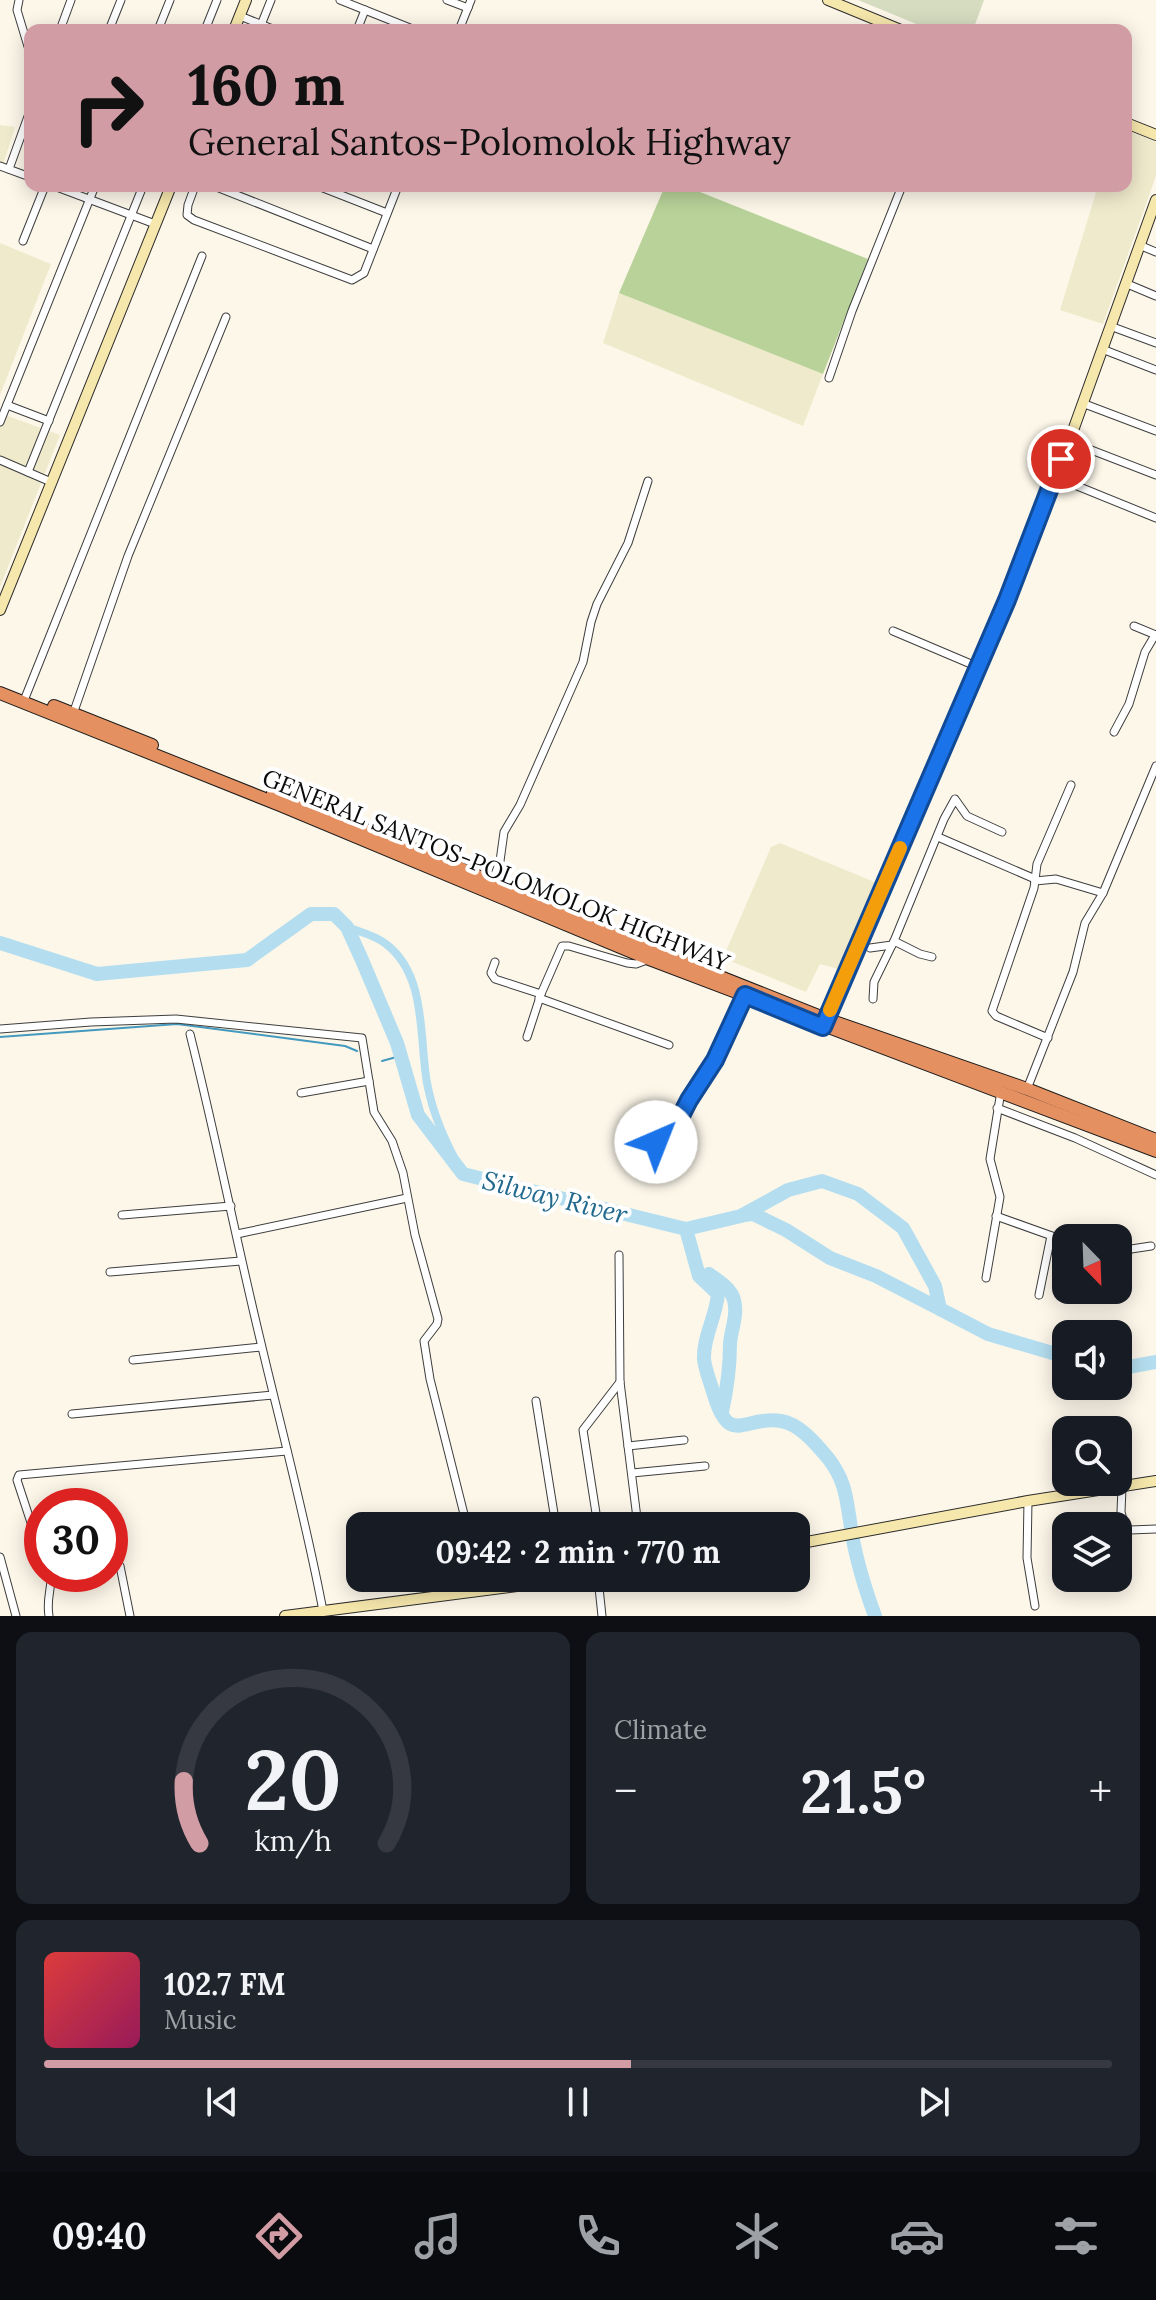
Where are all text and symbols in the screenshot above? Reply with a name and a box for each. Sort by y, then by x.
text: 160 m [188,49,345,120]
icon: right [56,56,160,160]
text: General Santos-Polomolok Highway [188,119,791,165]
pin [1027,425,1095,493]
icon: arrive [1039,437,1083,481]
street label: GENERAL SANTOS-POLOMOLOK HIGHWAY [258,762,735,979]
position arrow [614,1100,698,1184]
water label: Silway River [479,1163,631,1231]
north arrow [1052,1224,1132,1304]
map controls [1052,1224,1132,1592]
button: sound [1052,1320,1132,1400]
button: search [1052,1416,1132,1496]
speed limit sign: 30 [24,1488,128,1592]
button: layers [1052,1512,1132,1592]
text: 09:42 · 2 min · 770 m [436,1533,720,1571]
text: Climate [614,1713,707,1746]
text: 20 [244,1726,342,1833]
text: 21.5° [800,1753,926,1829]
text: − [614,1763,637,1819]
text: + [1089,1763,1112,1819]
text: km/h [254,1822,332,1859]
text: 102.7 FM [164,1965,286,2003]
text: Music [164,2003,237,2036]
icon: previous [200,2080,244,2124]
icon: pause [556,2080,600,2124]
icon: next [912,2080,956,2124]
icon: directions [251,2208,307,2264]
icon: music [410,2208,466,2264]
icon: phone [570,2208,626,2264]
icon: climate [729,2208,785,2264]
icon: car [889,2208,945,2264]
icon: filters [1048,2208,1104,2264]
text: 09:40 [52,2213,147,2259]

